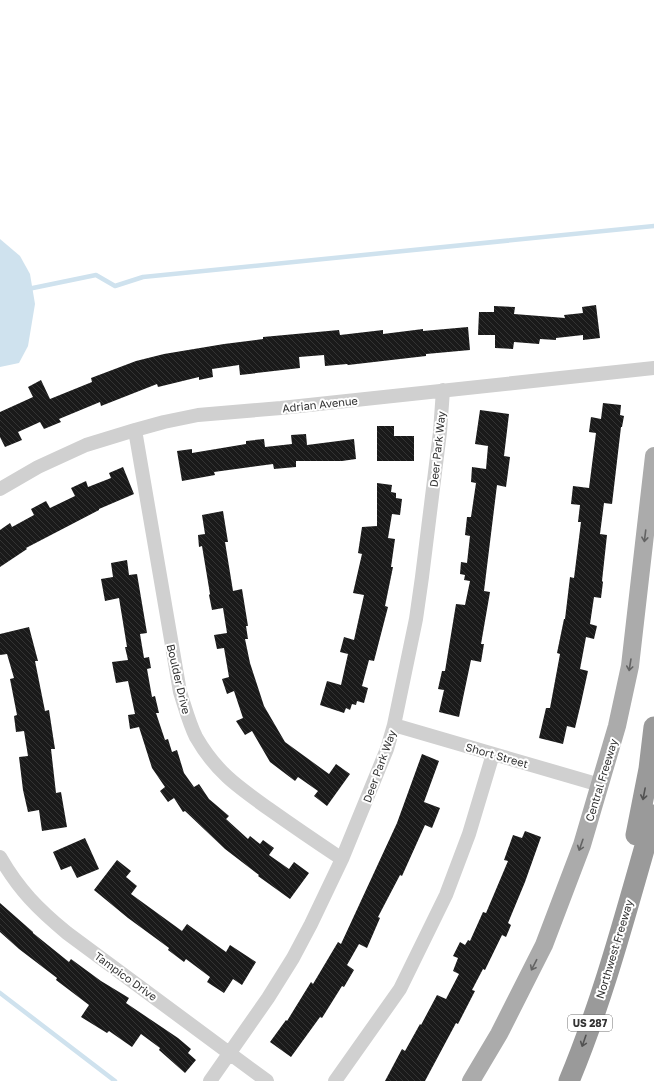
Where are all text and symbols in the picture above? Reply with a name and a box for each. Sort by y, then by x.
street label: Adrian Avenue [282,394,358,414]
street label: Deer Park Way [427,410,447,488]
one-way arrow [641,529,649,542]
street label: Boulder Drive [165,643,193,715]
one-way arrow [626,658,634,671]
street label: Deer Park Way [360,728,398,804]
street label: Central Freeway [582,737,620,823]
street label: Short Street [464,740,530,770]
one-way arrow [640,787,648,800]
one-way arrow [577,838,585,850]
street label: Northwest Freeway [593,898,635,1000]
street label: Tampico Drive [92,949,160,1003]
one-way arrow [530,959,537,971]
road number: US 287 [568,1015,612,1031]
one-way arrow [580,1035,587,1048]

